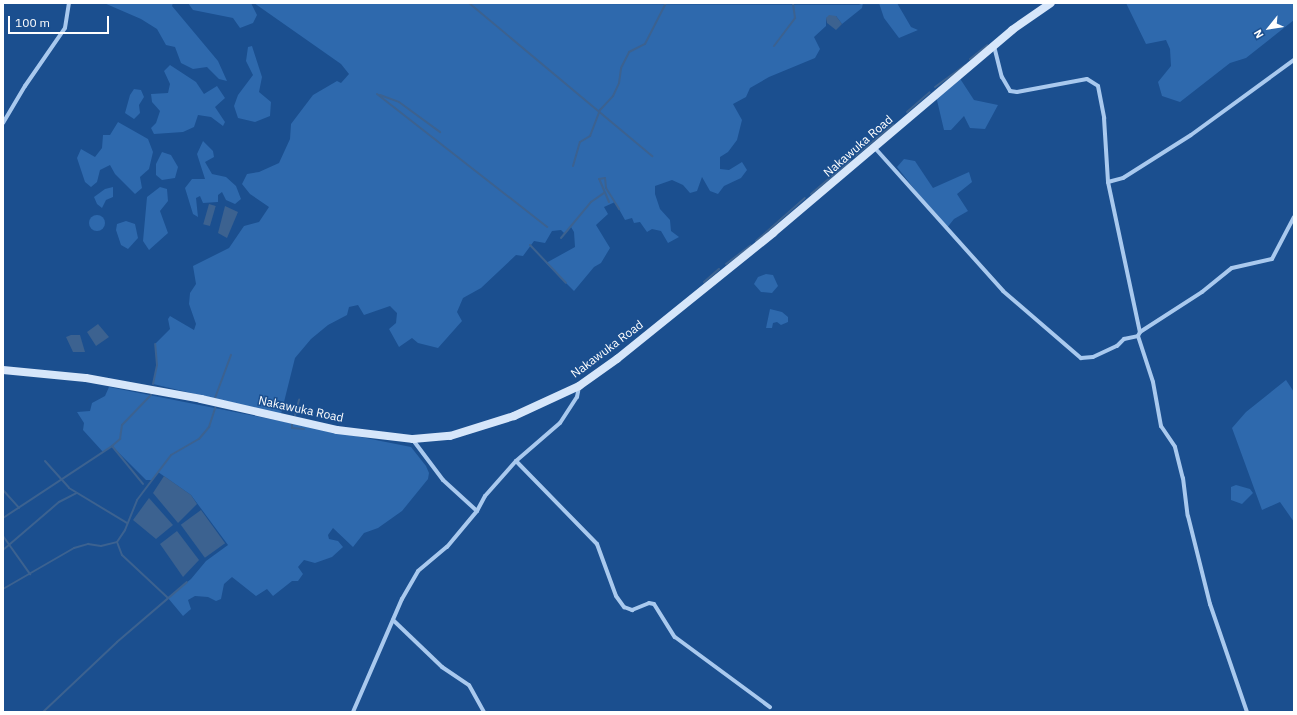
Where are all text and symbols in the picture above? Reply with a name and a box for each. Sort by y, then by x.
scale bar [10,8,111,34]
north arrow [1249,8,1289,48]
text: 100 m [15,15,50,30]
text: N [1251,27,1267,41]
street label: Nakawuka Road [821,112,895,180]
street label: Nakawuka Road [568,317,646,381]
street label: Nakawuka Road [257,393,345,425]

